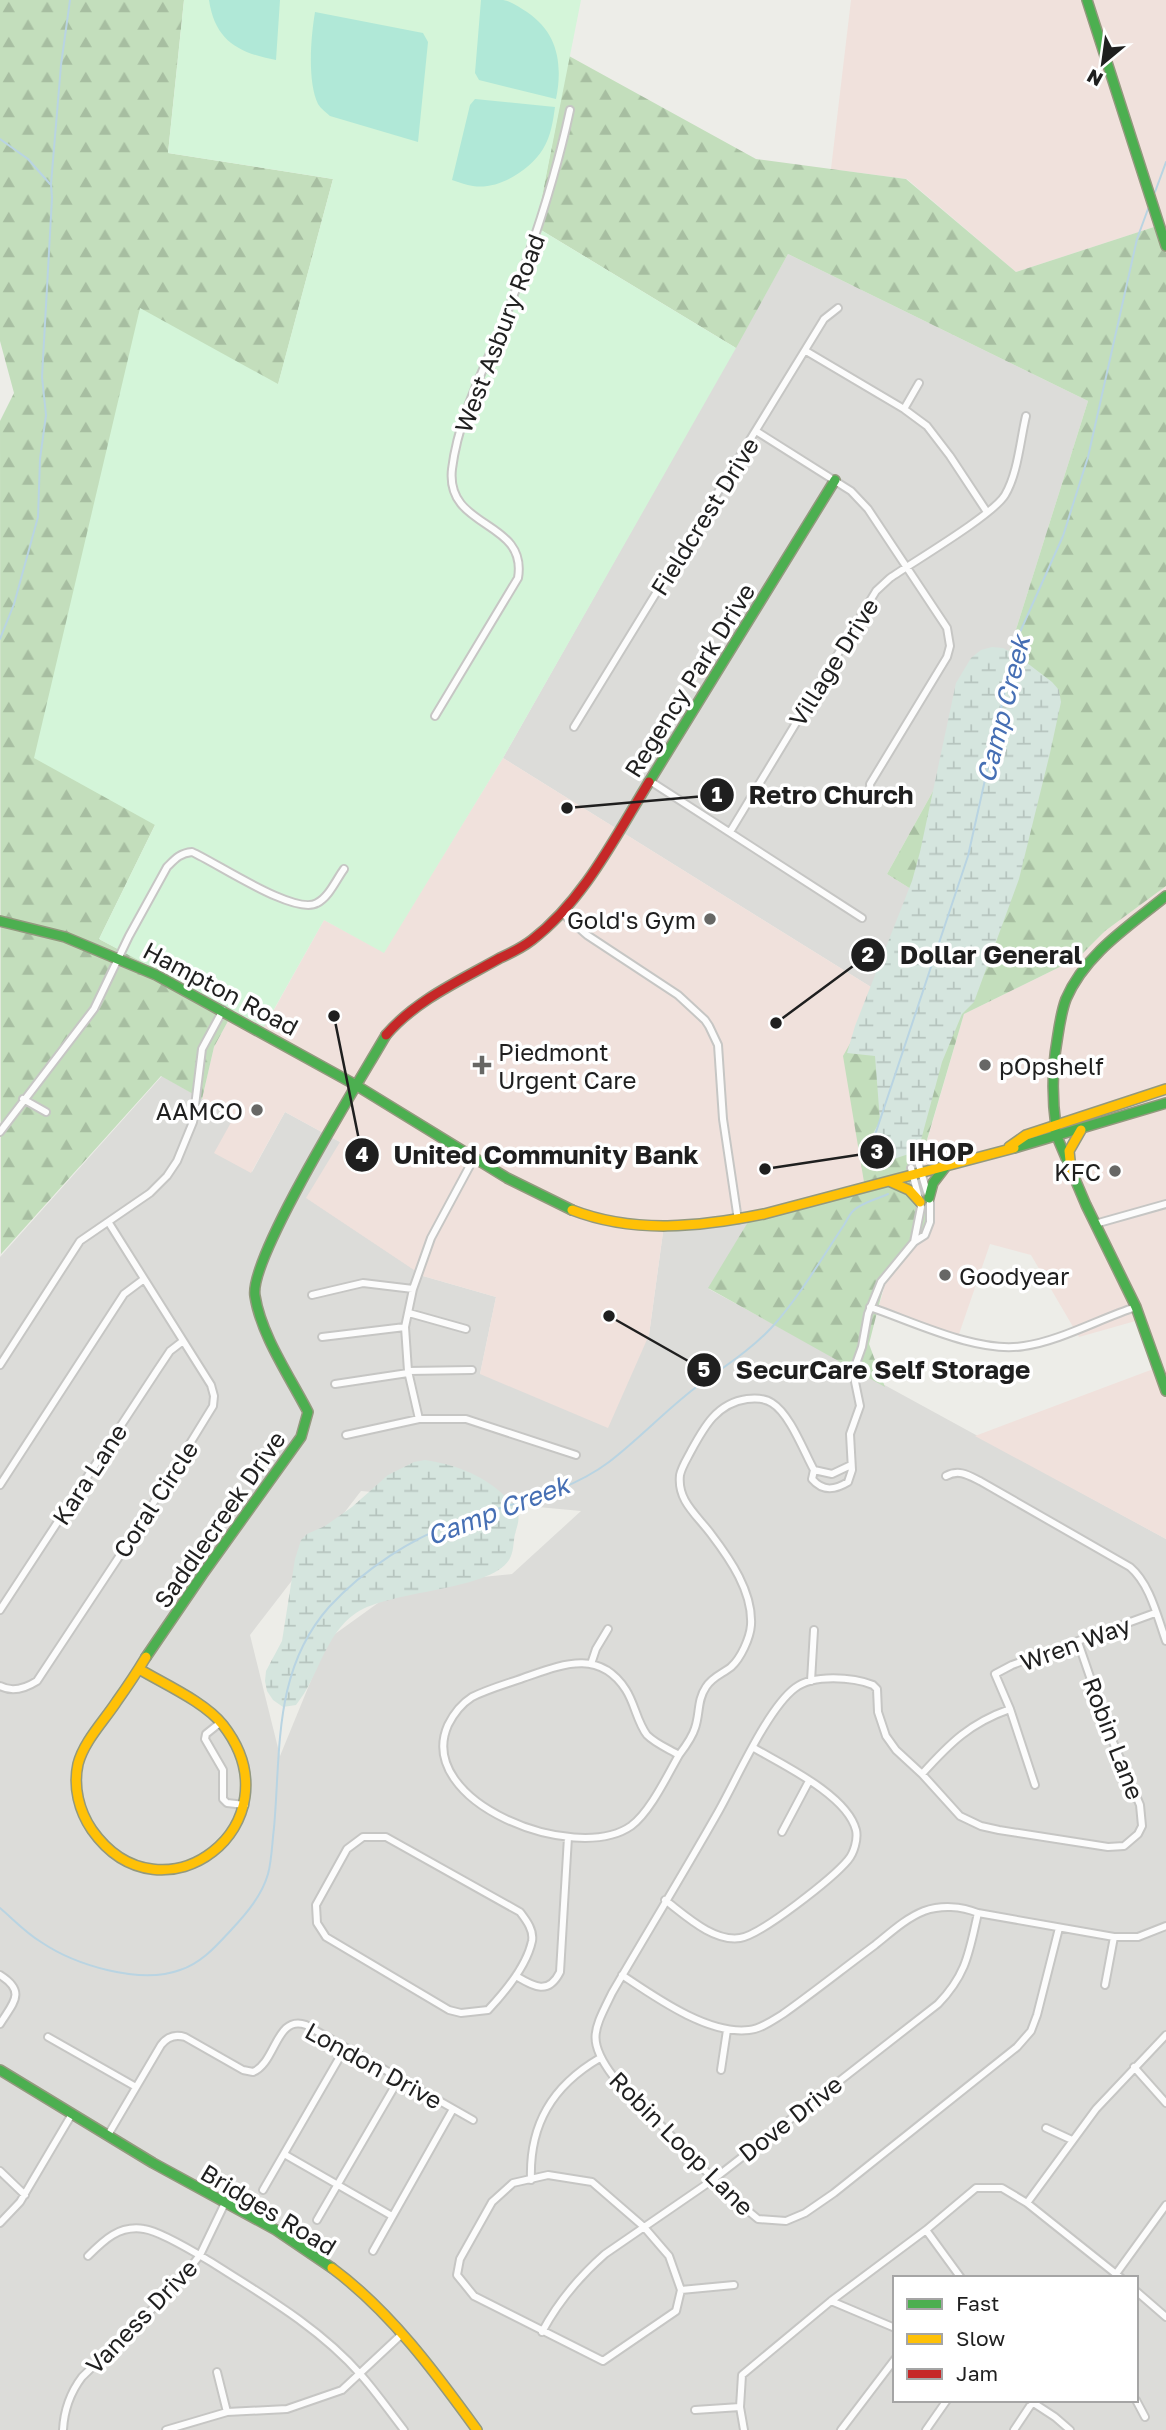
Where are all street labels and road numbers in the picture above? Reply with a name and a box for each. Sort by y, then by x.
street label: West Asbury Road [448,229,550,437]
street label: Fieldcrest Drive [644,432,764,600]
street label: Regency Park Drive [618,578,760,782]
street label: Village Drive [782,593,884,731]
street label: Hampton Road [139,935,303,1041]
street label: Kara Lane [46,1418,132,1530]
street label: Saddlecreek Drive [147,1425,291,1613]
street label: Coral Circle [107,1435,203,1563]
street label: Wren Way [1016,1610,1134,1676]
street label: Robin Lane [1077,1673,1151,1803]
street label: London Drive [300,2015,448,2115]
street label: Robin Loop Lane [604,2065,760,2221]
street label: Dove Drive [733,2069,847,2167]
street label: Bridges Road [196,2157,342,2261]
street label: Vaness Drive [79,2253,203,2379]

